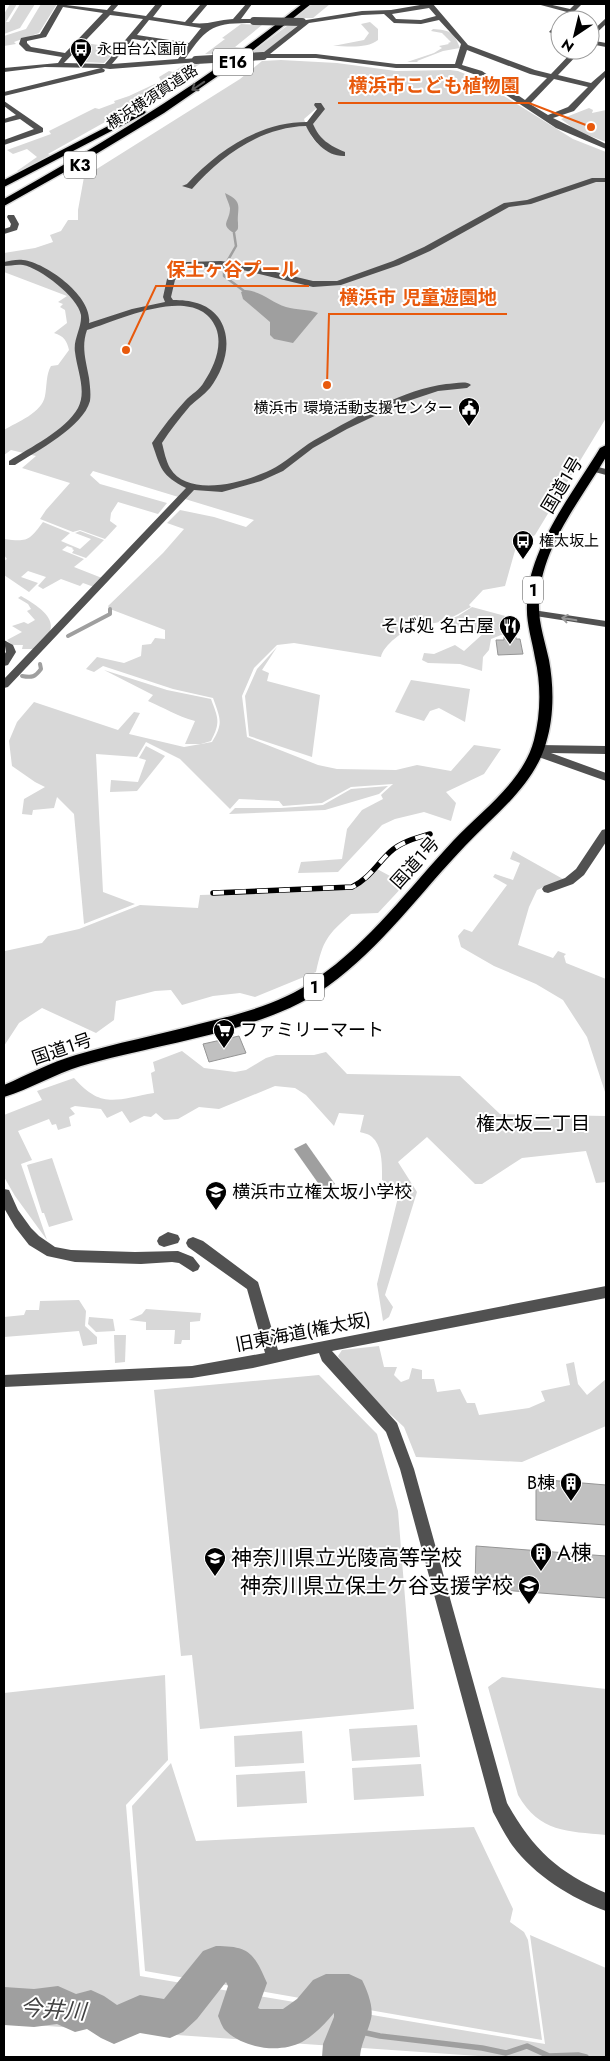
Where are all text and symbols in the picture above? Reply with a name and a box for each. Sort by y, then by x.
north arrow [550,10,600,60]
text: N [557,34,578,57]
bus stop icon: 永田台公園前 [69,37,93,68]
place label: 永田台公園前 [97,38,187,60]
road number: E16 [213,48,253,76]
street label: 横浜横須賀道路 [102,59,202,135]
callout: 横浜市こども植物園 [338,69,529,103]
text: 横浜市こども植物園 [348,72,520,99]
one-way arrow [192,81,206,91]
road number: K3 [64,152,96,178]
callout: 保土ヶ谷プール [156,252,309,286]
text: 保土ヶ谷プール [166,256,300,283]
callout: 横浜市 児童遊園地 [329,280,507,314]
text: 横浜市 児童遊園地 [339,284,497,311]
public building icon: 横浜市 環境活動支援センター [457,396,481,427]
place label: 横浜市 環境活動支援センター [253,397,453,419]
street label: 国道1号 [535,452,589,518]
bus stop icon: 権太坂上 [511,529,535,560]
place label: 権太坂上 [539,530,599,552]
road number: 1 [523,576,543,604]
place label: そば処 名古屋 [381,613,494,639]
restaurant icon: そば処 名古屋 [498,614,522,645]
one-way arrow [562,614,578,624]
street label: 国道1号 [385,831,445,895]
road number: 1 [304,974,324,1000]
place label: ファミリーマート [240,1017,384,1043]
supermarket icon: ファミリーマート [212,1018,236,1049]
street label: 国道1号 [28,1027,96,1071]
district label: 権太坂二丁目 [476,1110,590,1137]
place label: 横浜市立権太坂小学校 [232,1179,412,1205]
school or university icon: 横浜市立権太坂小学校 [204,1180,228,1211]
street label: 旧東海道(権太坂) [233,1306,373,1358]
place label: B棟 [527,1470,555,1496]
building icon: B棟 [559,1471,583,1502]
place label: A棟 [557,1538,592,1568]
building icon: A棟 [529,1541,553,1572]
place label: 神奈川県立光陵高等学校 [231,1543,462,1573]
school or university icon: 神奈川県立光陵高等学校 [203,1546,227,1577]
place label: 神奈川県立保土ケ谷支援学校 [240,1571,513,1601]
school or university icon: 神奈川県立保土ケ谷支援学校 [517,1574,541,1605]
water label: 今井川 [19,1991,89,2027]

